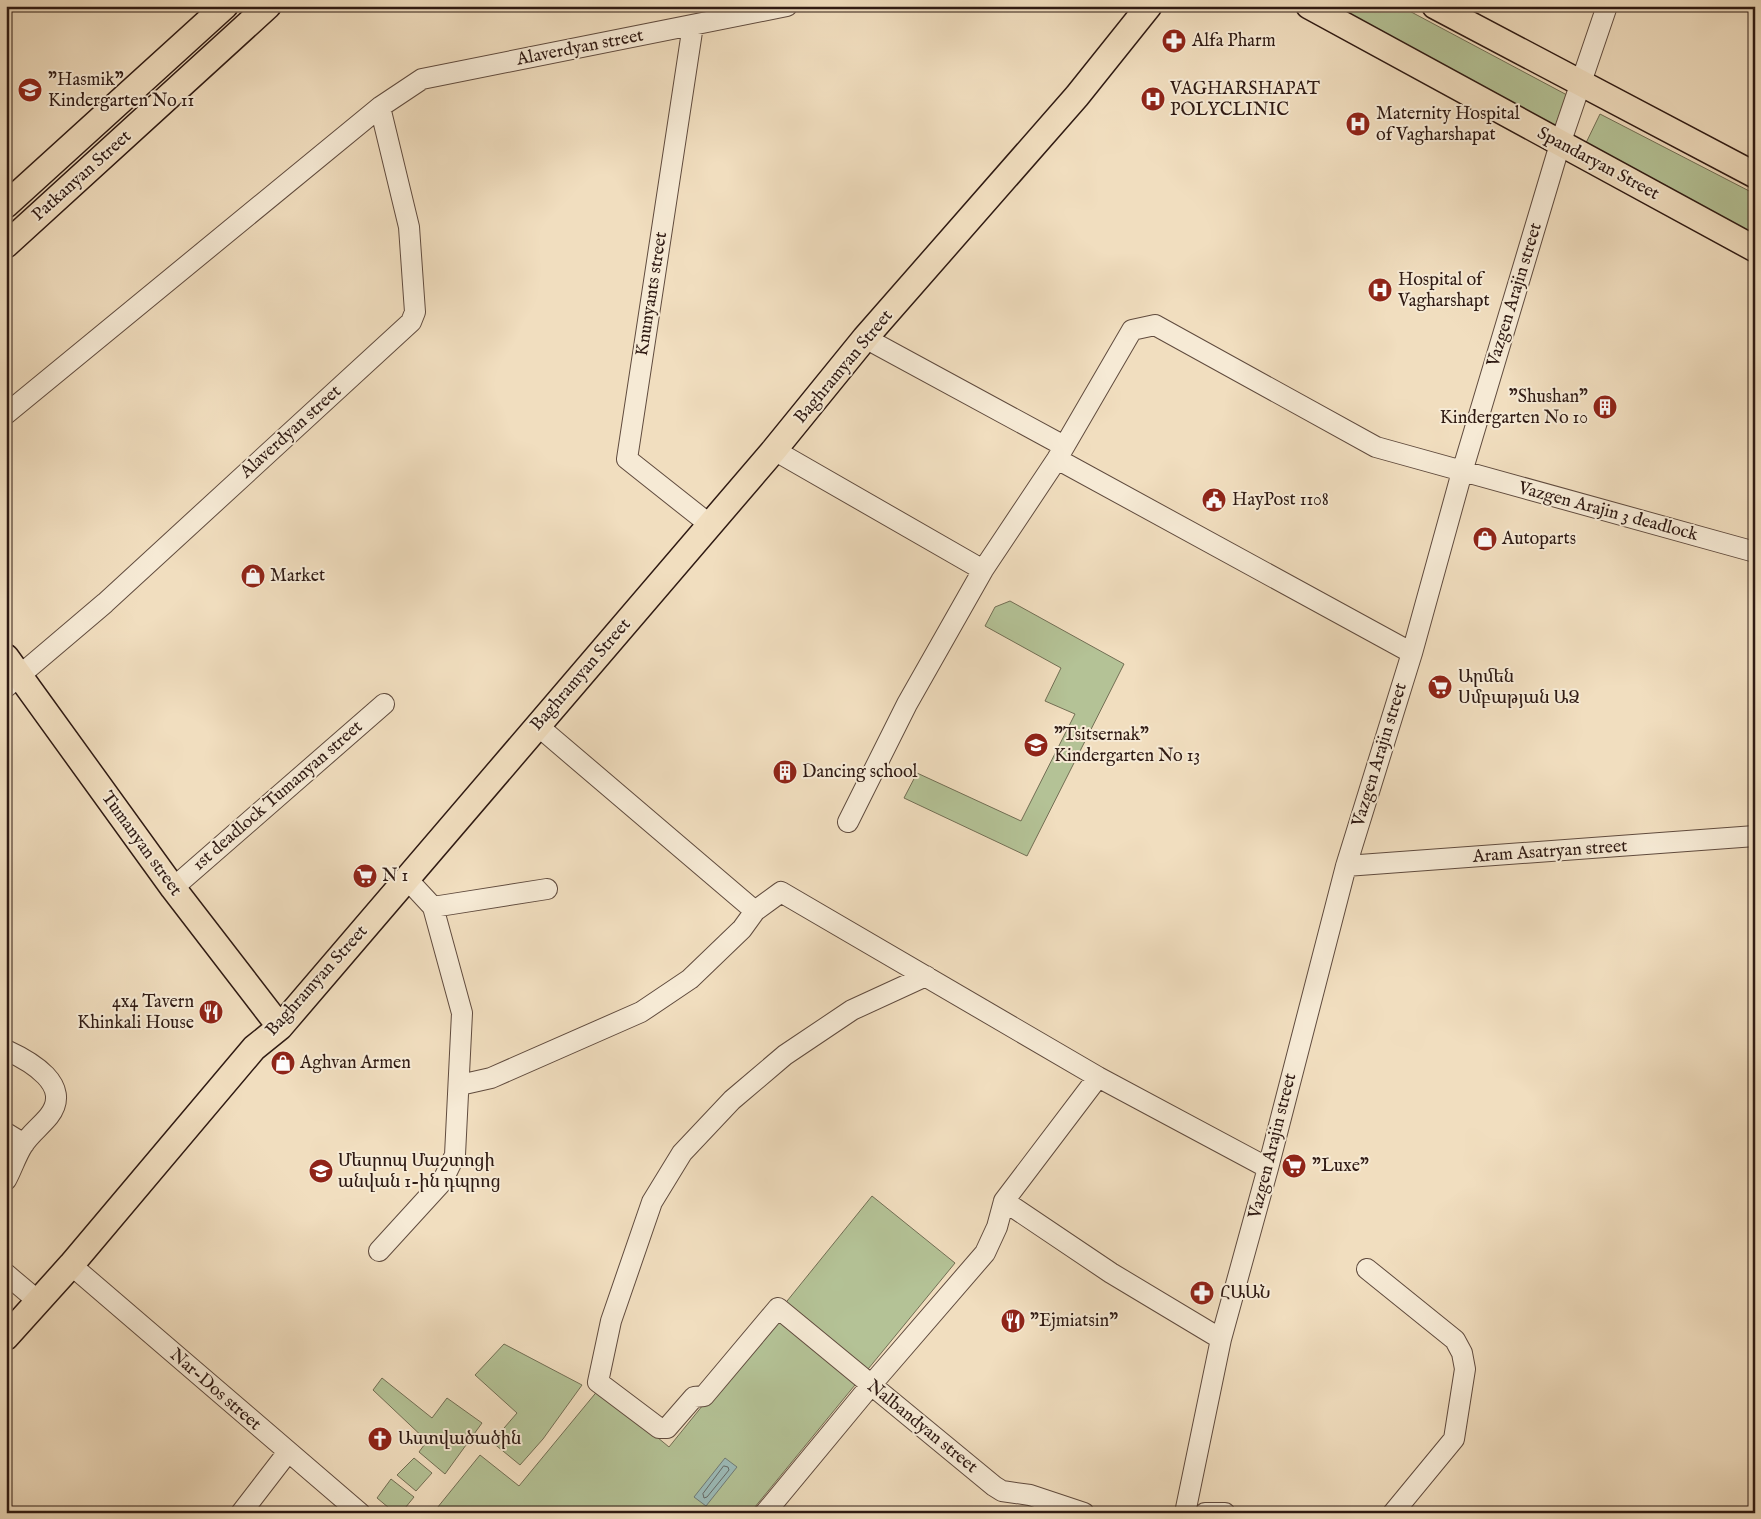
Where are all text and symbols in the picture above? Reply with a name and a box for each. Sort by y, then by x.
street label: Alaverdyan street [514,24,645,72]
pharmacy icon: Alfa Pharm [1161,28,1187,54]
place label: Alfa Pharm [1191,30,1276,53]
place label: "Hasmik" Kindergarten No 11 [48,69,194,113]
school or university icon: "Hasmik" Kindergarten No 11 [17,77,43,103]
place label: VAGHARSHAPAT POLYCLINIC [1169,78,1320,122]
hospital icon: VAGHARSHAPAT POLYCLINIC [1140,86,1166,112]
place label: Maternity Hospital of Vagharshapat [1376,103,1520,147]
hospital icon: Maternity Hospital of Vagharshapat [1345,111,1371,137]
street label: Spandaryan Street [1533,122,1663,206]
street label: Patkanyan Street [28,125,136,227]
street label: Vazgen Arajin street [1482,220,1548,371]
street label: Knunyants street [631,230,673,358]
place label: Hospital of Vagharshapt [1397,269,1490,313]
hospital icon: Hospital of Vagharshapt [1367,277,1393,303]
street label: Baghramyan Street [790,305,898,429]
street label: Alaverdyan street [235,380,347,484]
place label: "Shushan" Kindergarten No 10 [1440,386,1588,430]
building icon: "Shushan" Kindergarten No 10 [1592,394,1618,420]
street label: Vazgen Arajin 3 deadlock [1515,477,1701,547]
public building icon: HayPost 1108 [1201,487,1227,513]
place label: HayPost 1108 [1232,489,1329,512]
shop icon: Autoparts [1472,526,1498,552]
place label: Autoparts [1501,528,1576,551]
shop icon: Market [240,563,266,589]
place label: Market [270,565,325,588]
street label: Baghramyan Street [526,614,636,736]
place label: Արմեն Սմբաթյան ԱՁ [1458,666,1580,710]
supermarket icon: Արմեն Սմբաթյան ԱՁ [1427,674,1453,700]
street label: Vazgen Arajin street [1347,680,1413,831]
street label: 1st deadlock Tumanyan street [188,716,368,876]
place label: "Tsitsernak" Kindergarten No 13 [1054,724,1200,768]
school or university icon: "Tsitsernak" Kindergarten No 13 [1023,732,1049,758]
building icon: Dancing school [772,759,798,785]
place label: Dancing school [802,761,918,784]
street label: Tumanyan street [95,787,187,901]
street label: Aram Asatryan street [1471,835,1628,869]
supermarket icon: N 1 [352,863,378,889]
place label: N 1 [382,865,408,888]
street label: Baghramyan Street [261,921,373,1041]
place label: 4x4 Tavern Khinkali House [77,991,194,1035]
restaurant icon: 4x4 Tavern Khinkali House [198,999,224,1025]
shop icon: Aghvan Armen [270,1050,296,1076]
place label: Aghvan Armen [299,1052,411,1075]
street label: Vazgen Arajin street [1244,1071,1302,1222]
place label: Մեսրոպ Մաշտոցի անվան 1-ին դպրոց [338,1150,501,1194]
supermarket icon: "Luxe" [1281,1153,1307,1179]
place label: "Luxe" [1312,1155,1369,1178]
school or university icon: Մեսրոպ Մաշտոցի անվան 1-ին դպրոց [308,1158,334,1184]
pharmacy icon: ՀԱԱՆ [1189,1280,1215,1306]
place label: ՀԱԱՆ [1220,1282,1271,1305]
restaurant icon: "Ejmiatsin" [1000,1308,1026,1334]
place label: "Ejmiatsin" [1030,1310,1118,1333]
street label: Nar-Dos street [164,1344,266,1436]
street label: Nalbandyan street [862,1375,982,1479]
church icon: Աստվածածին [367,1426,393,1452]
place label: Աստվածածին [398,1428,521,1451]

